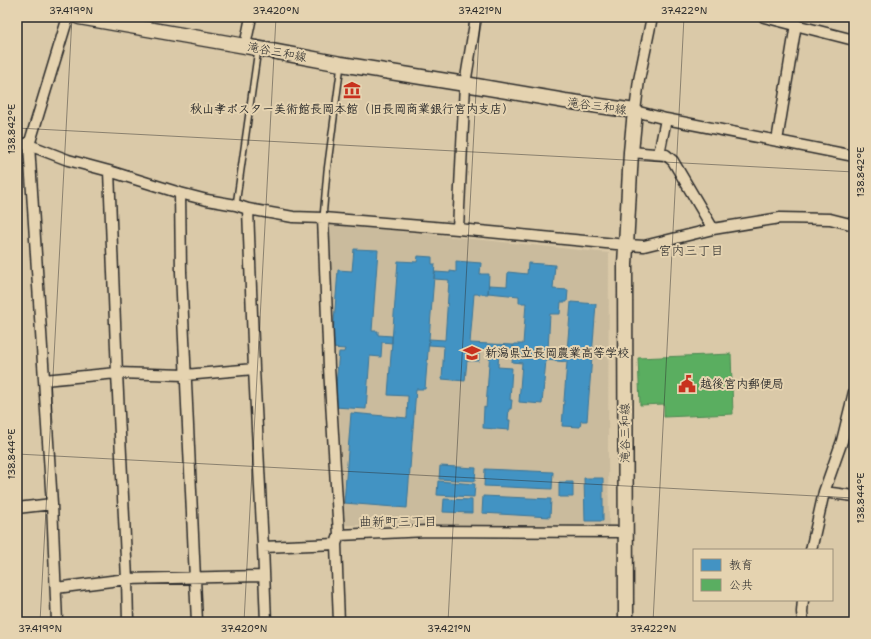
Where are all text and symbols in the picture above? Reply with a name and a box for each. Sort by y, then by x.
text: 37.419°N [49,4,93,17]
text: 37.420°N [253,4,299,17]
text: 37.421°N [458,4,502,17]
text: 37.422°N [661,4,707,17]
street label: 滝谷三和線 [246,38,308,66]
museum icon: 秋山孝ポスター美術館長岡本館（旧長岡商業銀行宮内支店） [342,80,362,100]
street label: 滝谷三和線 [566,94,628,118]
place label: 秋山孝ポスター美術館長岡本館（旧長岡商業銀行宮内支店） [190,101,514,117]
text: 138.842°E [5,104,18,154]
text: 138.842°E [854,147,867,197]
district label: 宮内三丁目 [658,242,724,259]
school or university icon: 新潟県立長岡農業高等学校 [462,343,482,363]
place label: 新潟県立長岡農業高等学校 [485,345,629,361]
public building icon: 越後宮内郵便局 [677,374,697,394]
place label: 越後宮内郵便局 [700,376,784,392]
street label: 滝谷三和線 [617,403,633,463]
text: 138.844°E [5,428,18,480]
text: 138.844°E [854,472,867,524]
district label: 曲新町三丁目 [359,513,437,530]
legend [693,549,833,601]
text: 教育 [729,557,753,573]
text: 公共 [729,577,753,593]
text: 37.419°N [18,622,62,635]
text: 37.420°N [221,622,267,635]
text: 37.421°N [427,622,471,635]
text: 37.422°N [630,622,676,635]

